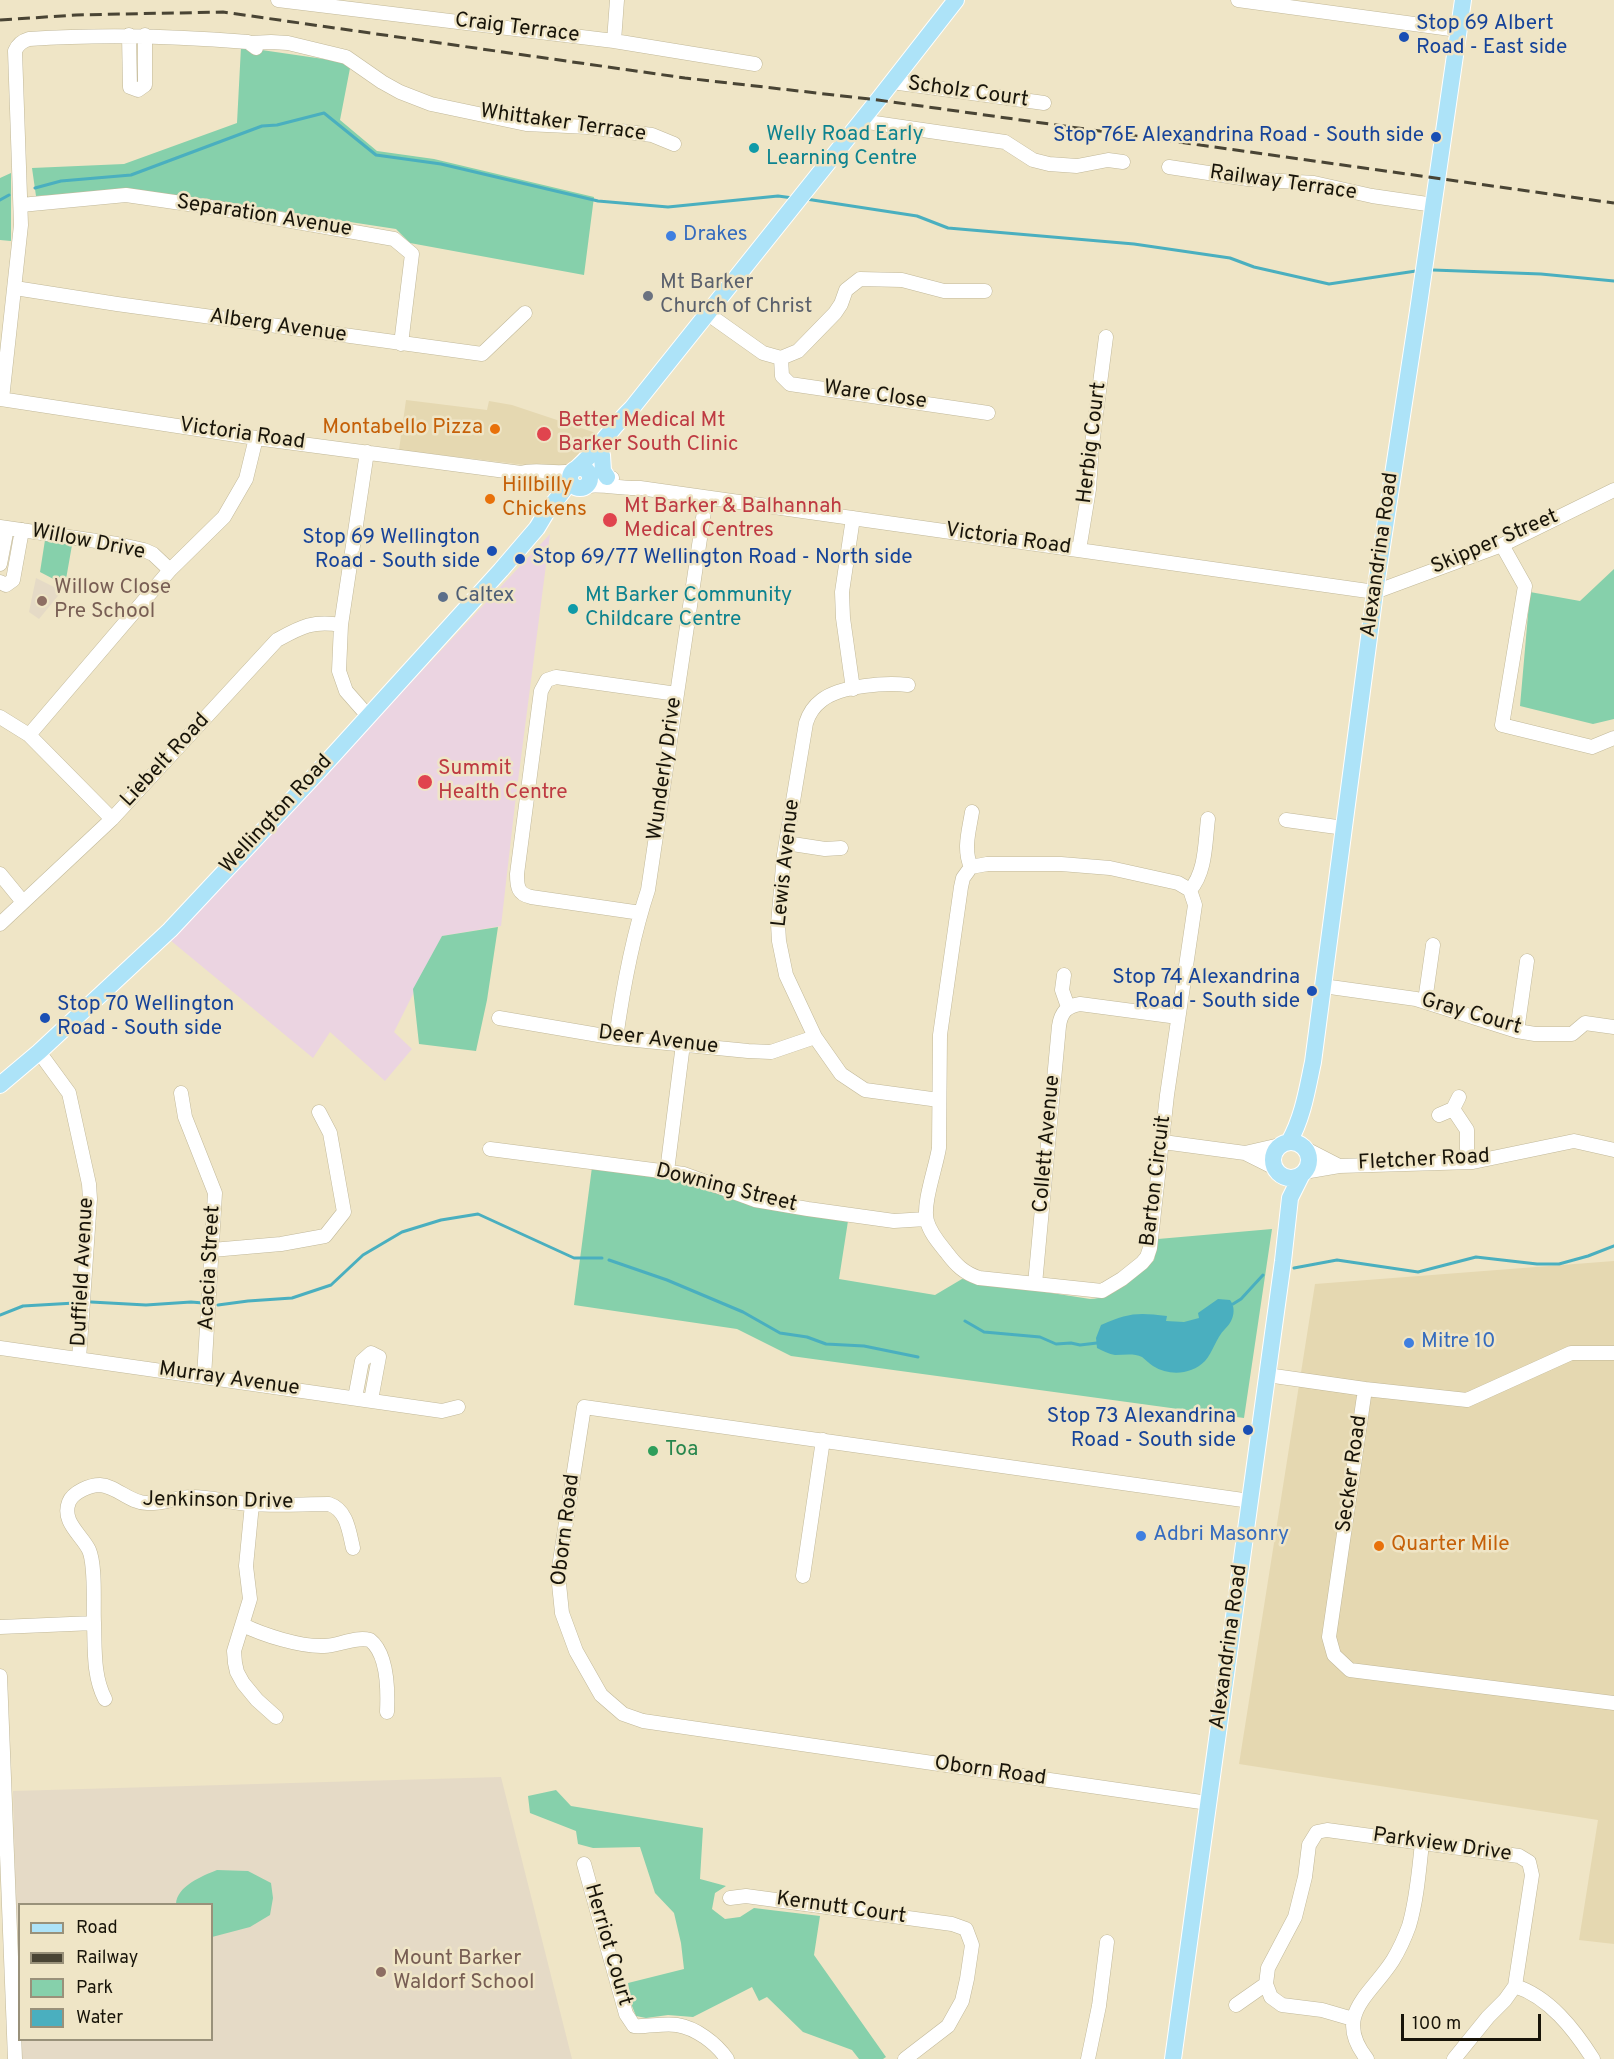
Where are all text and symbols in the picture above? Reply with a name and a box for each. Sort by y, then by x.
street label: Craig Terrace [453,9,581,49]
place label: Stop 69 Albert Road - East side [1416,12,1567,62]
marker: Stop 69 Albert Road - East side [1397,30,1411,44]
street label: Scholz Court [906,72,1030,114]
street label: Whittaker Terrace [478,100,648,148]
place label: Welly Road Early Learning Centre [766,123,924,173]
place label: Stop 76E Alexandrina Road - South side [1053,124,1424,150]
marker: Stop 76E Alexandrina Road - South side [1429,130,1443,144]
marker: Welly Road Early Learning Centre [747,141,761,155]
street label: Railway Terrace [1208,161,1358,207]
street label: Separation Avenue [175,191,353,243]
place label: Drakes [683,223,748,249]
marker: Drakes [664,229,678,243]
place label: Mt Barker Church of Christ [660,271,812,321]
marker: Mt Barker Church of Christ [641,289,655,303]
street label: Alberg Avenue [208,305,348,349]
street label: Ware Close [822,376,928,416]
street label: Herbig Court [1073,381,1113,505]
place label: Better Medical Mt Barker South Clinic [558,409,739,459]
street label: Victoria Road [178,414,306,456]
place label: Montabello Pizza [322,416,483,442]
marker: Montabello Pizza [488,422,502,436]
marker: Better Medical Mt Barker South Clinic [535,425,553,443]
street label: Alexandrina Road [1357,471,1405,639]
place label: Hillbilly Chickens [502,474,587,524]
marker: Hillbilly Chickens [483,492,497,506]
place label: Mt Barker & Balhannah Medical Centres [624,495,842,545]
street label: Skipper Street [1428,505,1562,581]
marker: Mt Barker & Balhannah Medical Centres [601,511,619,529]
street label: Victoria Road [944,519,1072,561]
street label: Willow Drive [29,520,147,566]
place label: Stop 69 Wellington Road - South side [302,526,480,576]
marker: Stop 69 Wellington Road - South side [485,544,499,558]
place label: Stop 69/77 Wellington Road - North side [532,546,912,572]
marker: Stop 69/77 Wellington Road - North side [513,552,527,566]
place label: Willow Close Pre School [54,576,171,626]
place label: Caltex [455,584,514,610]
place label: Mt Barker Community Childcare Centre [585,584,792,634]
marker: Caltex [436,590,450,604]
marker: Willow Close Pre School [35,594,49,608]
marker: Mt Barker Community Childcare Centre [566,602,580,616]
street label: Wunderly Drive [643,696,689,842]
street label: Liebelt Road [116,709,216,813]
street label: Wellington Road [215,750,339,880]
place label: Summit Health Centre [438,757,568,807]
marker: Summit Health Centre [416,773,434,791]
street label: Lewis Avenue [768,798,806,928]
place label: Stop 74 Alexandrina Road - South side [1112,966,1300,1016]
marker: Stop 74 Alexandrina Road - South side [1305,984,1319,998]
street label: Gray Court [1418,989,1524,1041]
place label: Stop 70 Wellington Road - South side [57,993,234,1043]
marker: Stop 70 Wellington Road - South side [38,1011,52,1025]
street label: Deer Avenue [597,1021,719,1061]
street label: Collett Avenue [1029,1074,1067,1214]
street label: Barton Circuit [1136,1114,1178,1248]
street label: Fletcher Road [1357,1145,1491,1177]
street label: Downing Street [653,1159,799,1219]
street label: Duffield Avenue [68,1197,100,1347]
street label: Acacia Street [195,1205,227,1331]
place label: Mitre 10 [1421,1330,1496,1356]
marker: Mitre 10 [1402,1336,1416,1350]
street label: Murray Avenue [157,1358,301,1402]
place label: Stop 73 Alexandrina Road - South side [1047,1405,1236,1455]
street label: Secker Road [1332,1414,1374,1534]
marker: Stop 73 Alexandrina Road - South side [1241,1423,1255,1437]
place label: Toa [665,1438,698,1464]
marker: Toa [646,1444,660,1458]
street label: Oborn Road [548,1473,586,1587]
street label: Jenkinson Drive [142,1488,294,1516]
place label: Adbri Masonry [1153,1523,1289,1549]
marker: Adbri Masonry [1134,1529,1148,1543]
place label: Quarter Mile [1391,1533,1509,1559]
marker: Quarter Mile [1372,1539,1386,1553]
street label: Alexandrina Road [1206,1563,1254,1731]
street label: Oborn Road [933,1752,1047,1792]
street label: Parkview Drive [1371,1824,1513,1868]
street label: Herriot Court [578,1881,636,2009]
street label: Kernutt Court [774,1887,908,1931]
legend [18,1903,213,2041]
text: Road [76,1917,118,1940]
text: Railway [76,1947,138,1970]
place label: Mount Barker Waldorf School [393,1947,534,1997]
marker: Mount Barker Waldorf School [374,1965,388,1979]
text: Park [76,1977,113,2000]
scale bar [1404,2002,1544,2040]
text: Water [76,2007,123,2030]
text: 100 m [1412,2013,1461,2036]

